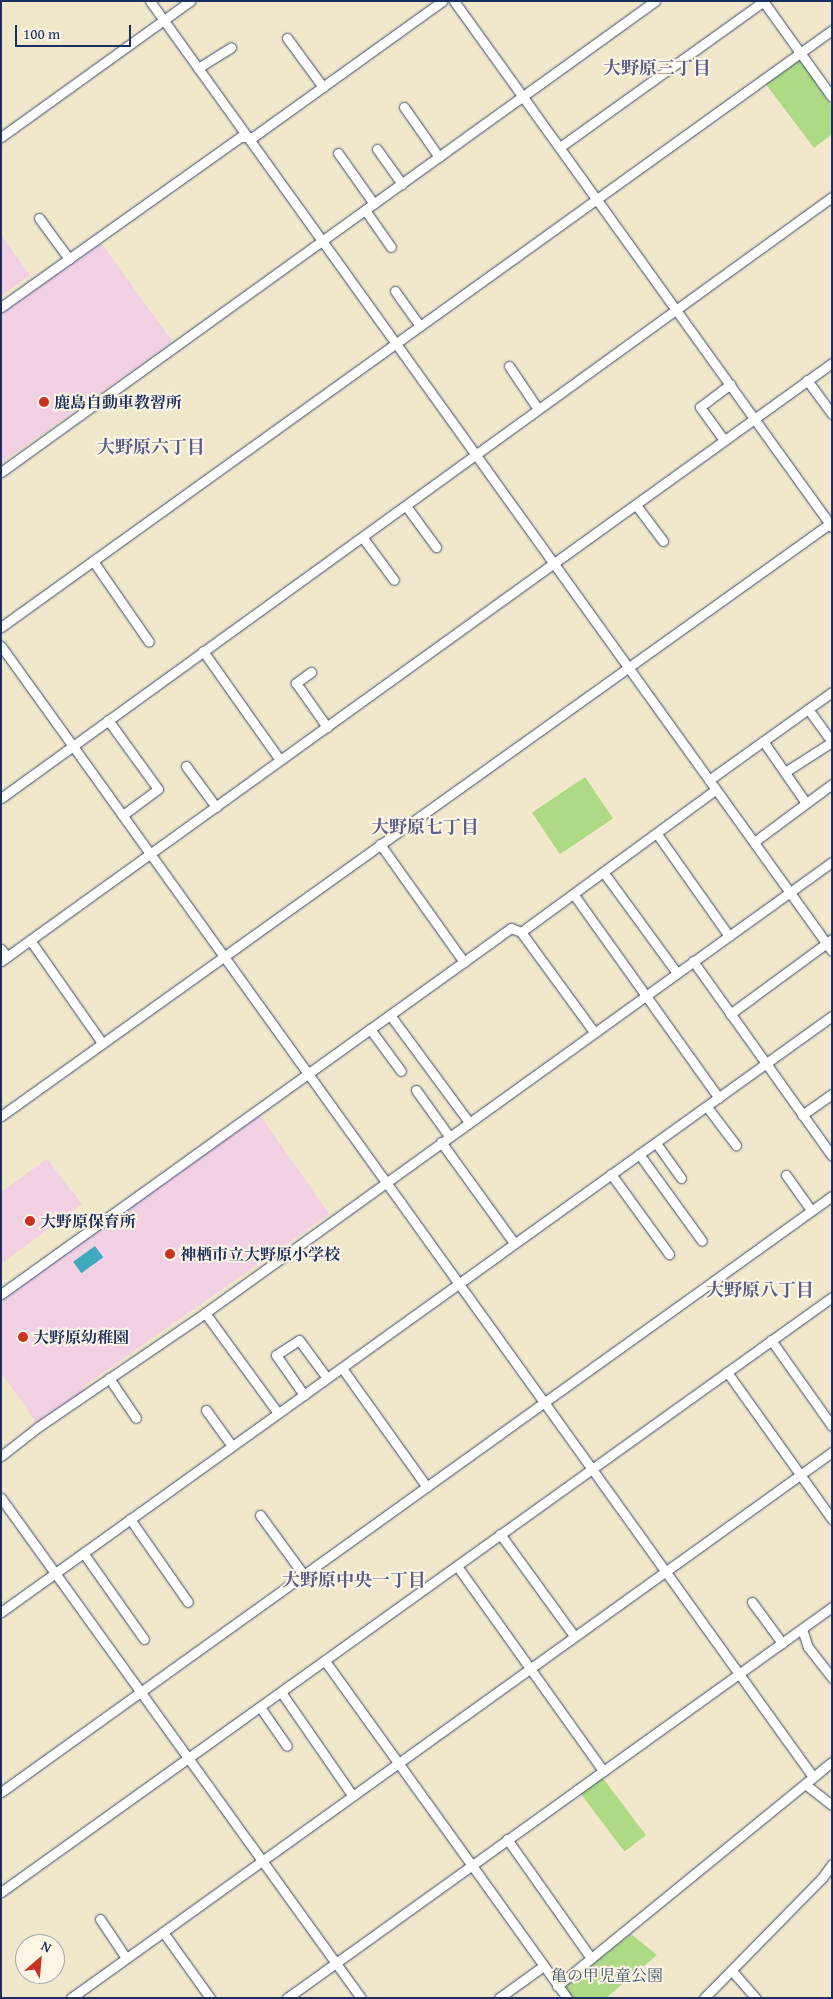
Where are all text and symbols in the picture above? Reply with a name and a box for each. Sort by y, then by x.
scale bar [18,15,134,47]
text: 100 m [23,23,60,44]
district label: 大野原三丁目 [603,57,711,79]
place label: 鹿島自動車教習所 [54,392,182,412]
marker: 鹿島自動車教習所 [38,396,50,408]
district label: 大野原六丁目 [97,436,205,458]
district label: 大野原七丁目 [371,816,479,838]
place label: 大野原保育所 [40,1211,136,1231]
marker: 大野原保育所 [24,1215,36,1227]
place label: 神栖市立大野原小学校 [180,1244,340,1264]
marker: 神栖市立大野原小学校 [164,1248,176,1260]
district label: 大野原八丁目 [706,1279,814,1301]
place label: 大野原幼稚園 [33,1327,129,1347]
marker: 大野原幼稚園 [17,1331,29,1343]
district label: 大野原中央一丁目 [282,1569,426,1591]
north arrow [15,1934,65,1984]
text: N [38,1935,55,1958]
park label: 亀の甲児童公園 [551,1965,663,1985]

